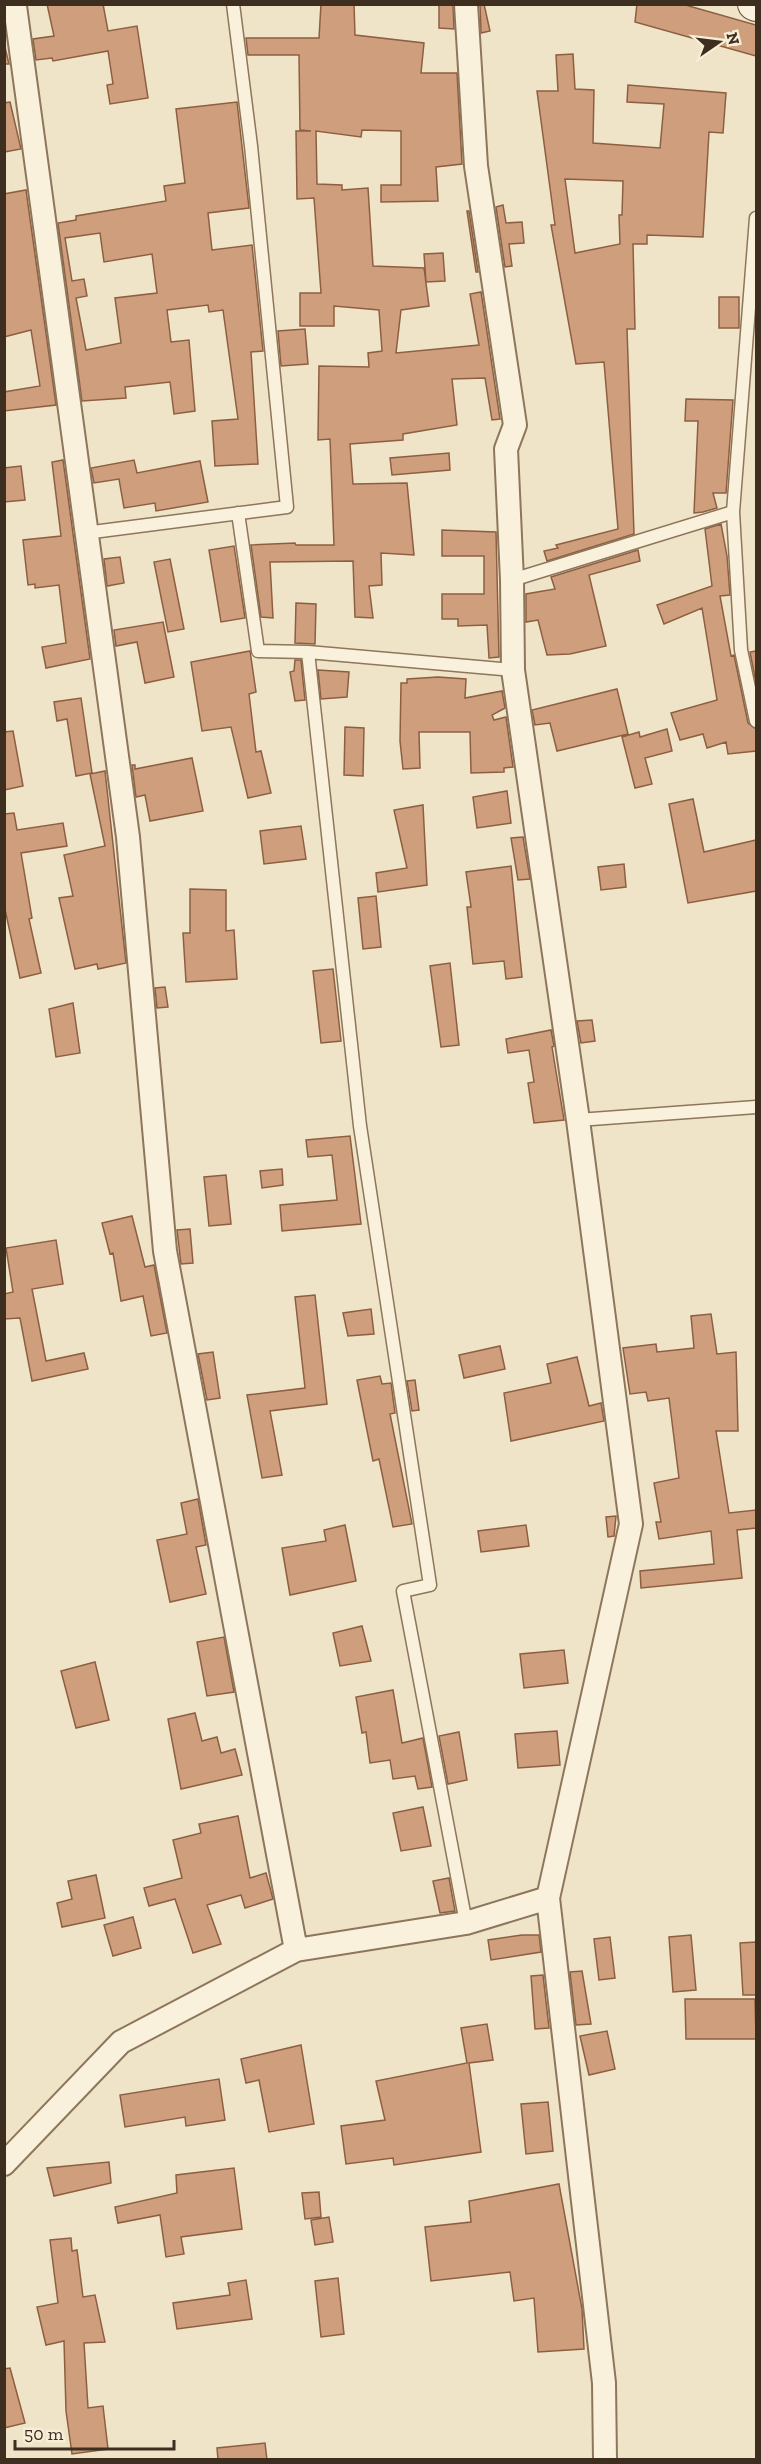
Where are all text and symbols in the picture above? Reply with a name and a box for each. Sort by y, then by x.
north arrow [689,12,749,72]
text: N [722,30,744,47]
scale bar [15,2413,174,2451]
text: 50 m [24,2423,64,2445]

